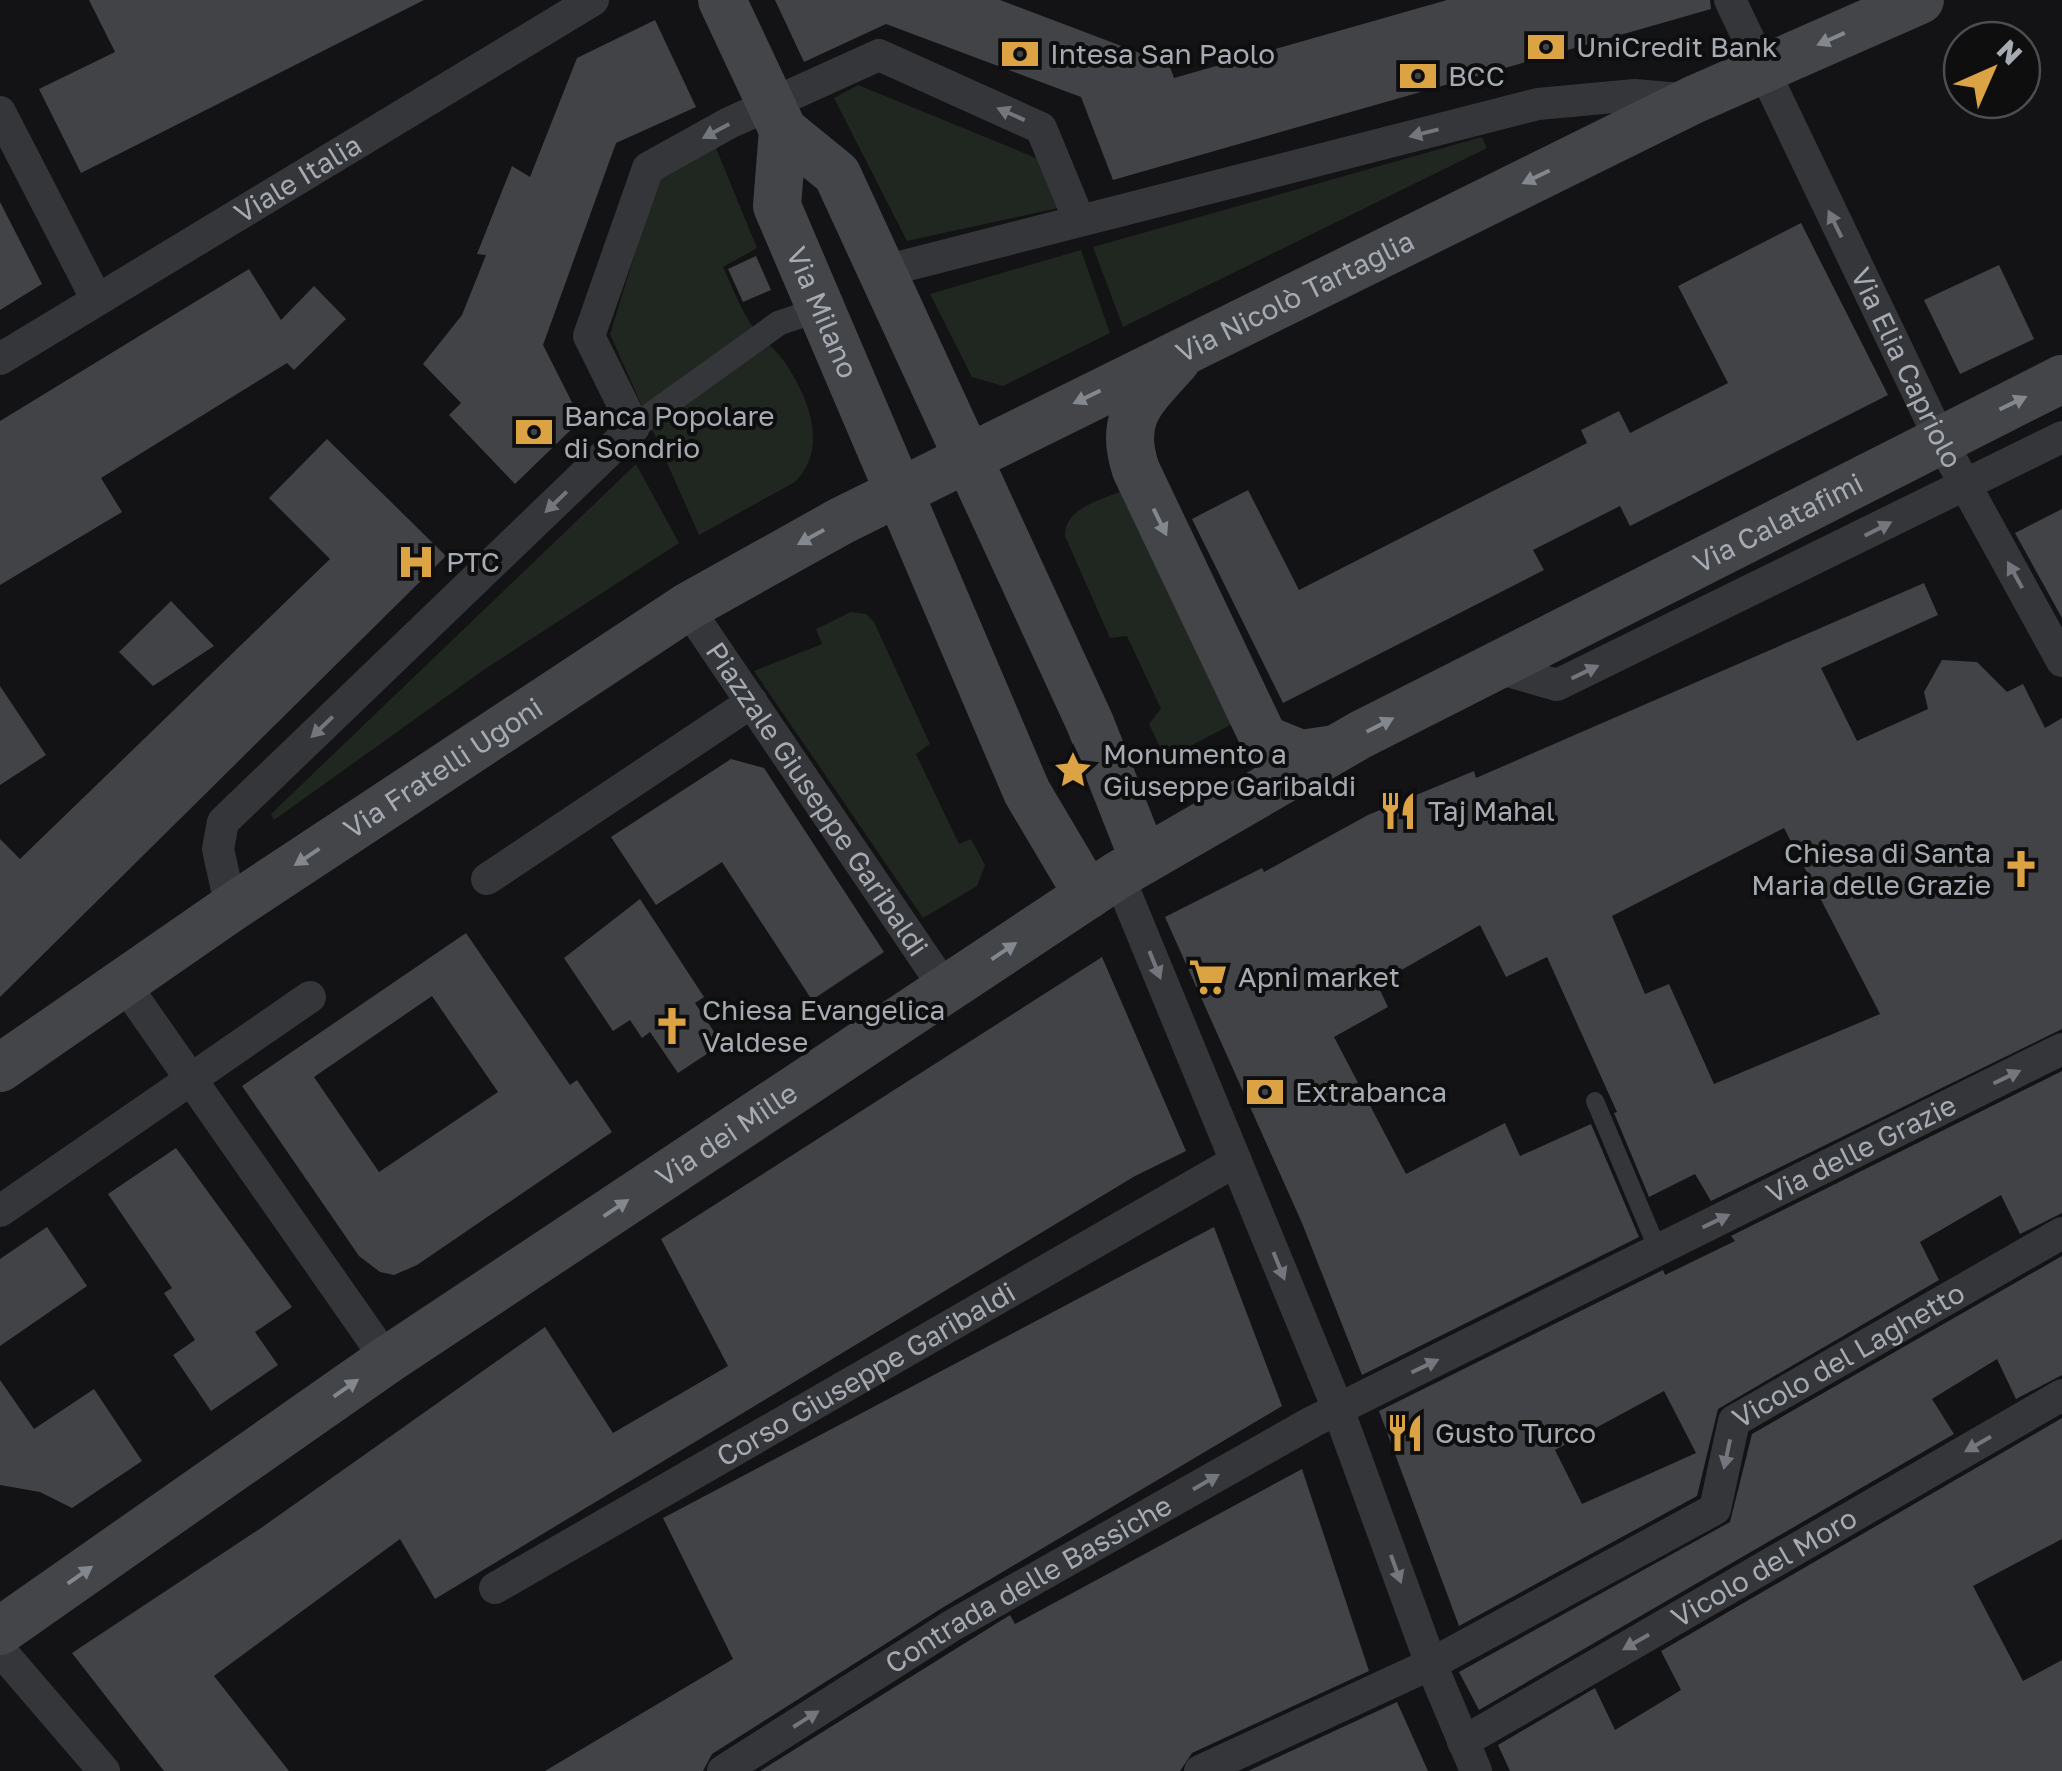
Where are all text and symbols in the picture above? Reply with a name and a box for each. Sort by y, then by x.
north arrow [1942,20,2042,120]
bank icon: UniCredit Bank [1525,26,1567,68]
place label: UniCredit Bank [1576,30,1778,63]
one-way arrow [1816,31,1846,47]
bank icon: Intesa San Paolo [999,33,1041,75]
text: N [1991,33,2029,71]
place label: Intesa San Paolo [1050,37,1275,70]
bank icon: BCC [1397,55,1439,97]
place label: BCC [1448,59,1505,92]
one-way arrow [996,106,1026,122]
one-way arrow [702,121,730,139]
one-way arrow [1408,125,1439,141]
street label: Viale Italia [228,127,367,229]
one-way arrow [1522,168,1551,185]
one-way arrow [1827,209,1844,238]
street label: Via Nicolò Tartaglia [1170,224,1419,369]
street label: Via Milano [780,242,865,383]
street label: Via Elia Capriolo [1845,262,1970,473]
one-way arrow [1073,388,1102,405]
one-way arrow [1999,395,2028,412]
place label: Banca Popolare di Sondrio [564,399,774,464]
bank icon: Banca Popolare di Sondrio [513,411,555,453]
street label: Via Calatafimi [1688,466,1868,579]
one-way arrow [544,490,568,513]
one-way arrow [1152,508,1169,537]
one-way arrow [1863,521,1892,538]
one-way arrow [797,529,826,546]
hospital icon: PTC [395,541,437,583]
place label: PTC [446,545,500,578]
one-way arrow [2006,561,2023,590]
street label: Piazzale Giuseppe Garibaldi [700,636,935,962]
one-way arrow [1571,663,1600,680]
street label: Via Fratelli Ugoni [337,690,548,845]
one-way arrow [310,715,334,738]
one-way arrow [1366,717,1395,734]
place label: Monumento a Giuseppe Garibaldi [1103,737,1356,802]
place icon: Monumento a Giuseppe Garibaldi [1052,749,1094,791]
restaurant icon: Taj Mahal [1377,790,1419,832]
place label: Taj Mahal [1428,794,1555,827]
place label: Chiesa di Santa Maria delle Grazie [1751,836,1991,901]
one-way arrow [293,848,320,866]
church icon: Chiesa di Santa Maria delle Grazie [2000,848,2042,890]
one-way arrow [991,942,1017,961]
one-way arrow [1148,951,1164,981]
supermarket icon: Apni market [1187,956,1229,998]
place label: Apni market [1238,960,1400,993]
place label: Chiesa Evangelica Valdese [702,993,945,1058]
church icon: Chiesa Evangelica Valdese [651,1005,693,1047]
one-way arrow [1993,1068,2022,1085]
bank icon: Extrabanca [1244,1071,1286,1113]
place label: Extrabanca [1295,1075,1447,1108]
street label: Via dei Mille [649,1076,803,1193]
street label: Via delle Grazie [1760,1087,1961,1210]
one-way arrow [603,1199,630,1217]
one-way arrow [1702,1213,1731,1230]
one-way arrow [1272,1251,1288,1281]
street label: Corso Giuseppe Garibaldi [710,1275,1021,1473]
street label: Vicolo del Laghetto [1726,1276,1970,1434]
one-way arrow [1411,1358,1440,1375]
one-way arrow [333,1379,359,1398]
restaurant icon: Gusto Turco [1384,1412,1426,1454]
place label: Gusto Turco [1435,1416,1596,1449]
one-way arrow [1963,1435,1992,1452]
one-way arrow [1718,1439,1734,1470]
one-way arrow [1191,1474,1220,1491]
street label: Contrada delle Bassiche [879,1488,1177,1680]
street label: Vicolo del Moro [1665,1501,1862,1634]
one-way arrow [1389,1554,1404,1584]
one-way arrow [67,1566,93,1585]
one-way arrow [1622,1633,1650,1650]
one-way arrow [792,1710,819,1728]

